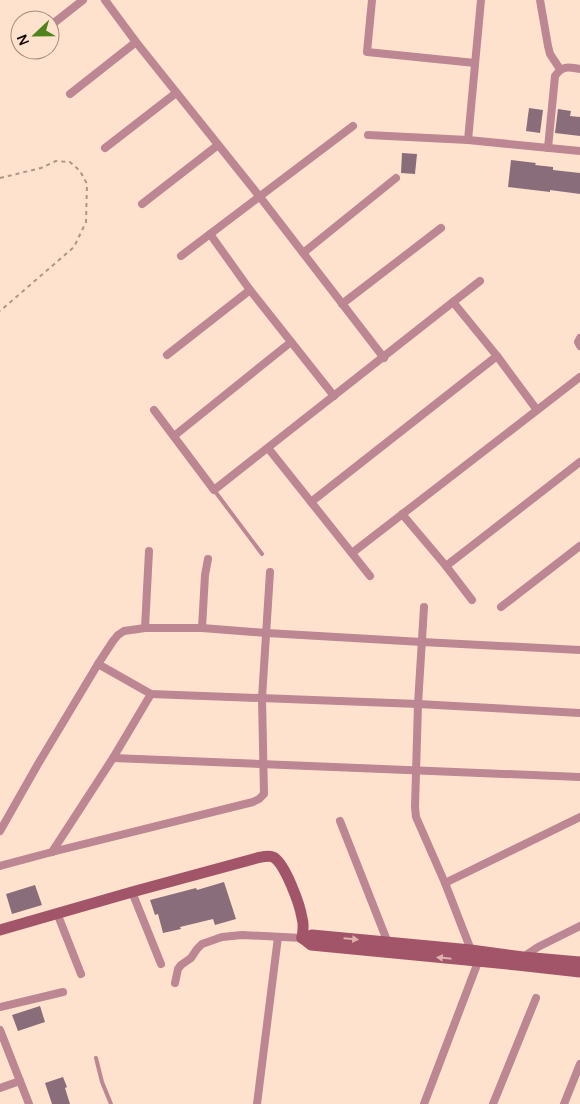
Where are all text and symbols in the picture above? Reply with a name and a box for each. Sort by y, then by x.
north arrow [10,10,60,60]
text: N [12,32,33,48]
one-way arrow [343,935,359,943]
one-way arrow [436,954,452,962]

